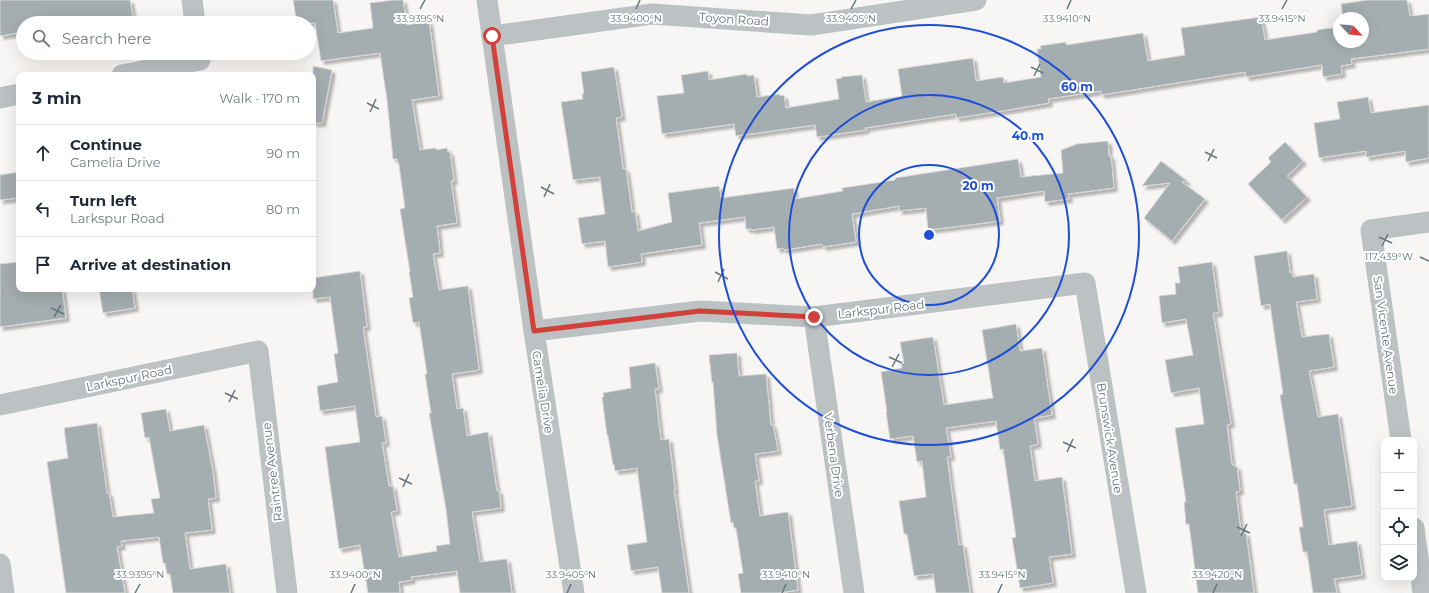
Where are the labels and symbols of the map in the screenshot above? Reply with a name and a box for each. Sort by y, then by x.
street label: Toyon Road [699,9,769,29]
text: 33.9395°N [396,12,444,25]
text: 33.9400°N [610,12,662,25]
text: 33.9405°N [826,12,876,25]
text: 33.9410°N [1043,12,1091,25]
text: 33.9415°N [1258,12,1306,25]
north arrow [1333,12,1369,48]
route start [483,27,501,45]
text: 60 m [1061,79,1093,94]
text: 40 m [1012,128,1044,143]
text: 20 m [962,178,994,193]
centre of rings [922,228,936,242]
text: 117.439°W [1365,250,1413,263]
street label: San Vicente Avenue [1370,275,1402,395]
street label: Larkspur Road [837,296,925,322]
route end [805,308,823,326]
street label: Camelia Drive [529,350,557,434]
street label: Larkspur Road [85,362,173,394]
street label: Brunswick Avenue [1094,382,1126,494]
street label: Verbena Drive [821,412,847,498]
street label: Raintree Avenue [258,422,286,522]
text: 33.9395°N [116,568,164,581]
text: 33.9400°N [329,568,381,581]
text: 33.9405°N [546,568,596,581]
text: 33.9410°N [762,568,810,581]
text: 33.9415°N [978,568,1026,581]
text: 33.9420°N [1192,568,1242,581]

